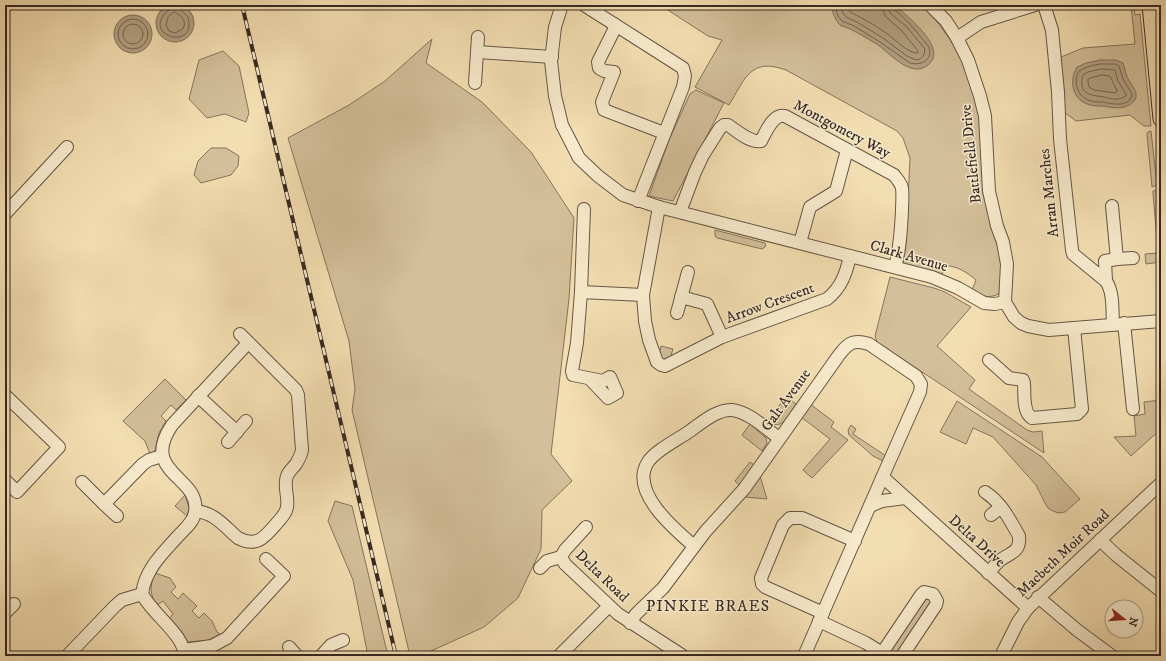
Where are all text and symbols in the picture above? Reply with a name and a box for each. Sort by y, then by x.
street label: Montgomery Way [790,95,895,163]
street label: Battlefield Drive [956,104,986,204]
street label: Arran Marches [1035,148,1063,238]
street label: Clark Avenue [868,236,950,276]
street label: Arrow Crescent [723,278,817,328]
street label: Galt Avenue [757,365,815,435]
street label: Macbeth Moir Road [1013,505,1114,601]
street label: Delta Drive [945,511,1009,571]
street label: Delta Road [571,546,633,607]
district label: PINKIE BRAES [646,596,770,616]
north arrow [1104,599,1144,639]
text: N [1125,615,1141,628]

